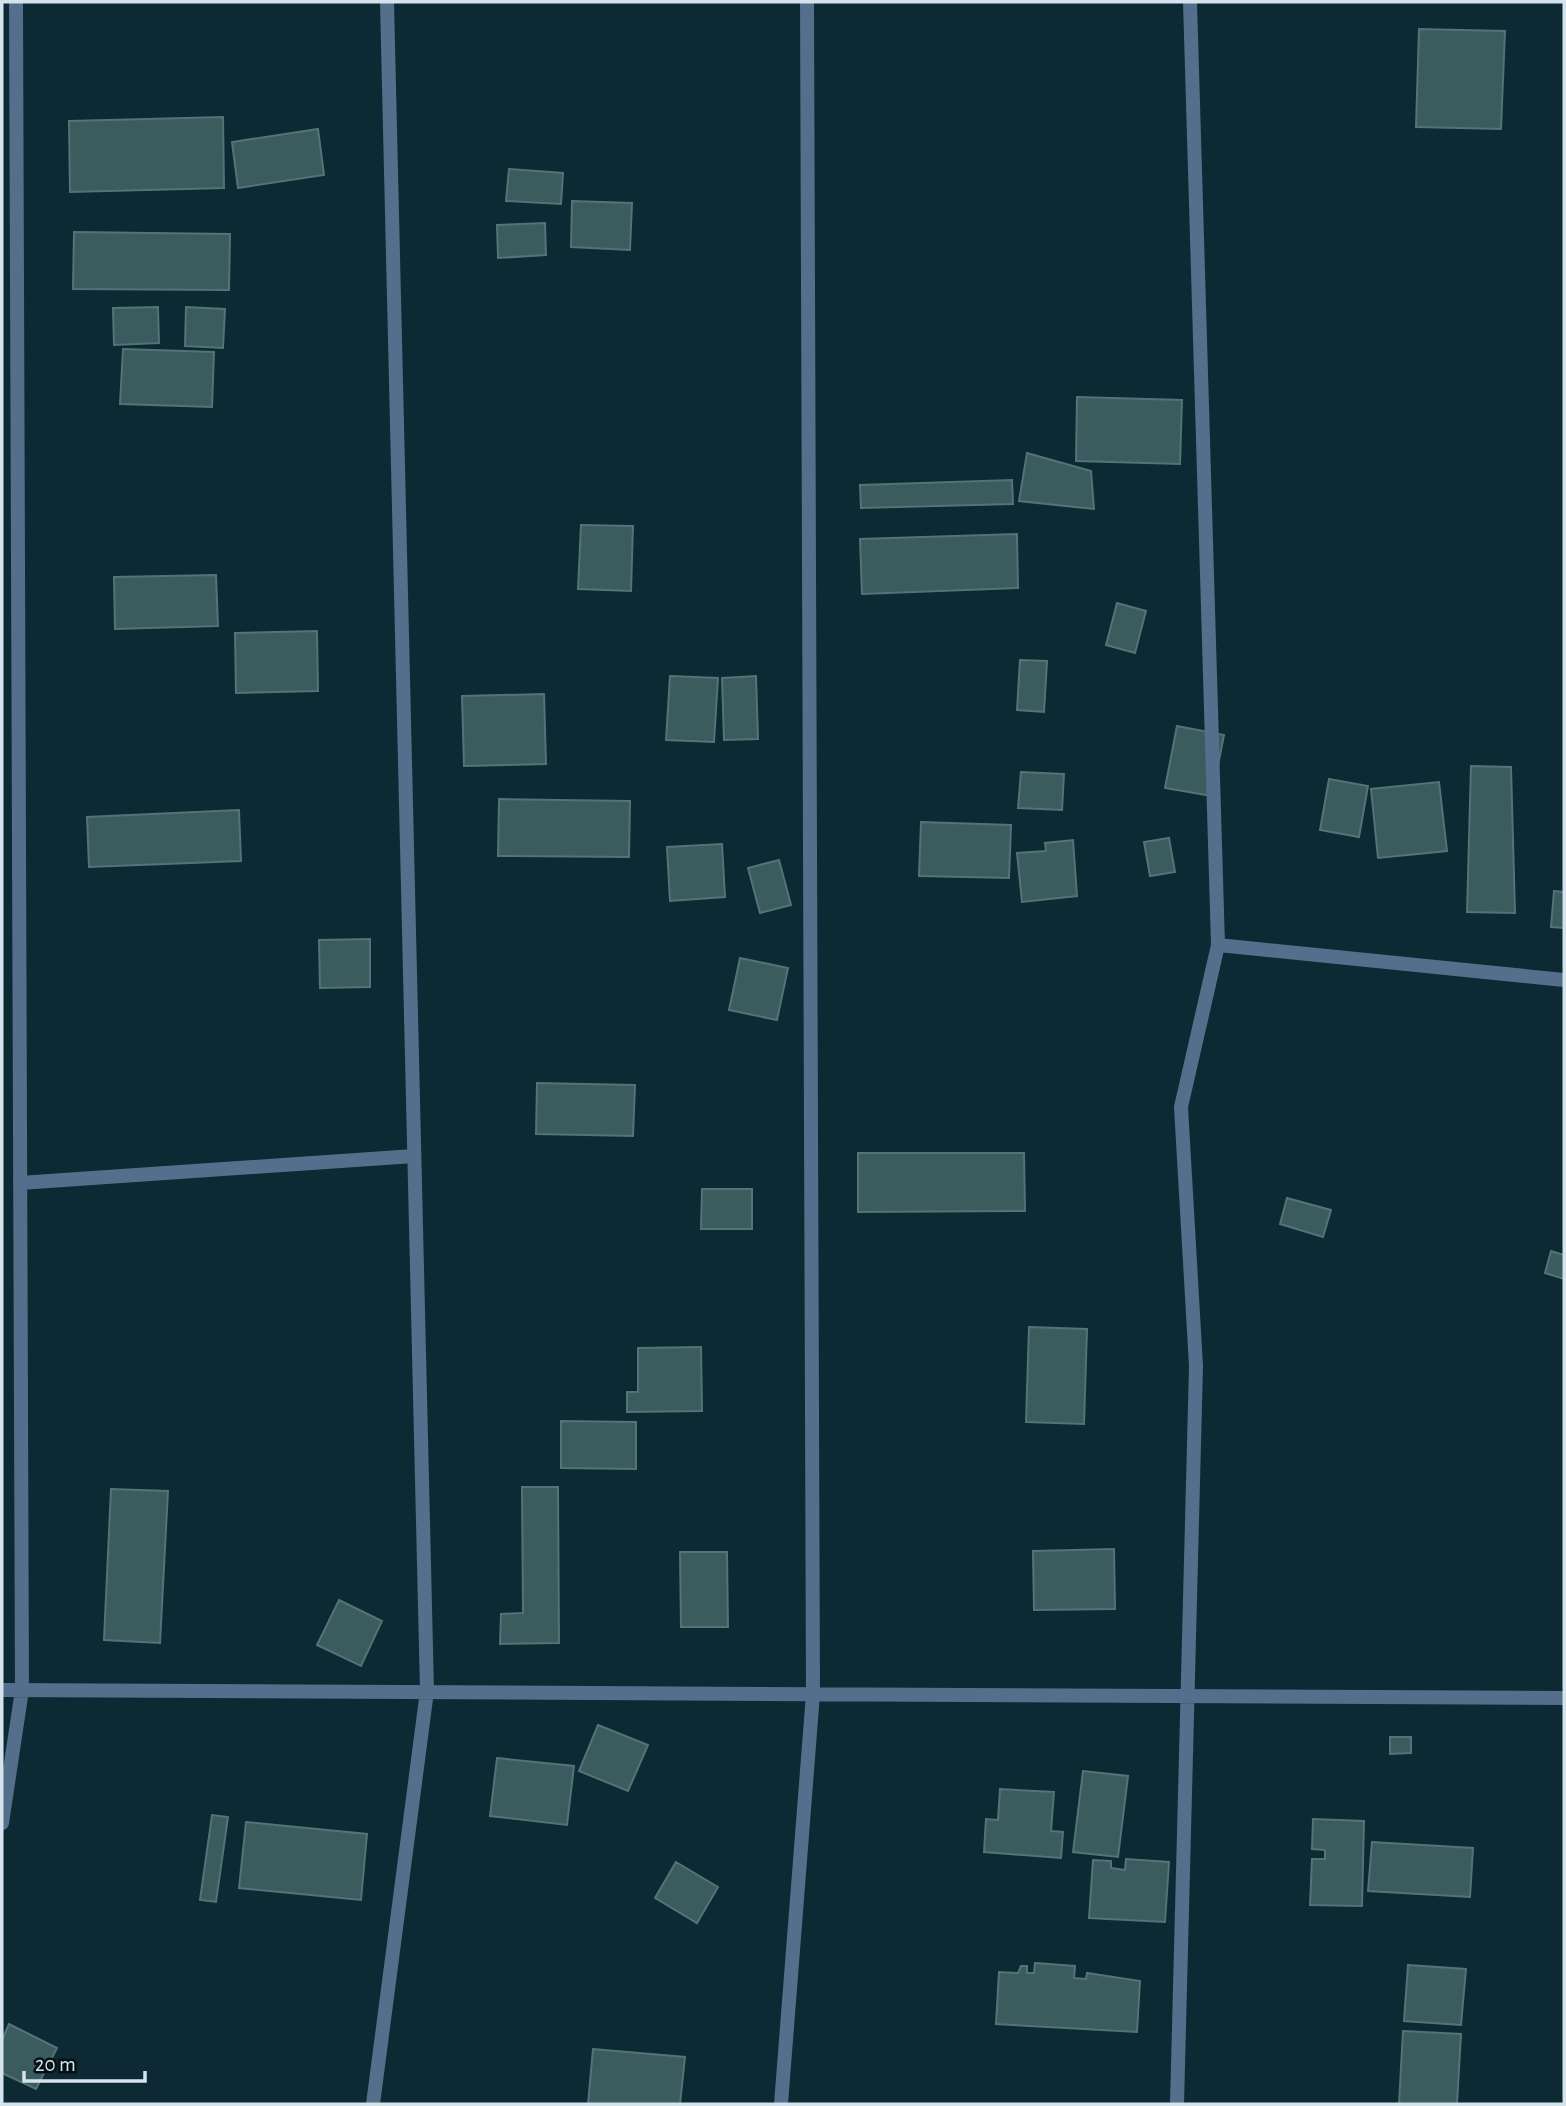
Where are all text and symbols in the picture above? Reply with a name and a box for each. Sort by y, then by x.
scale bar [24,2039,145,2084]
text: 20 m [35,2054,76,2075]

